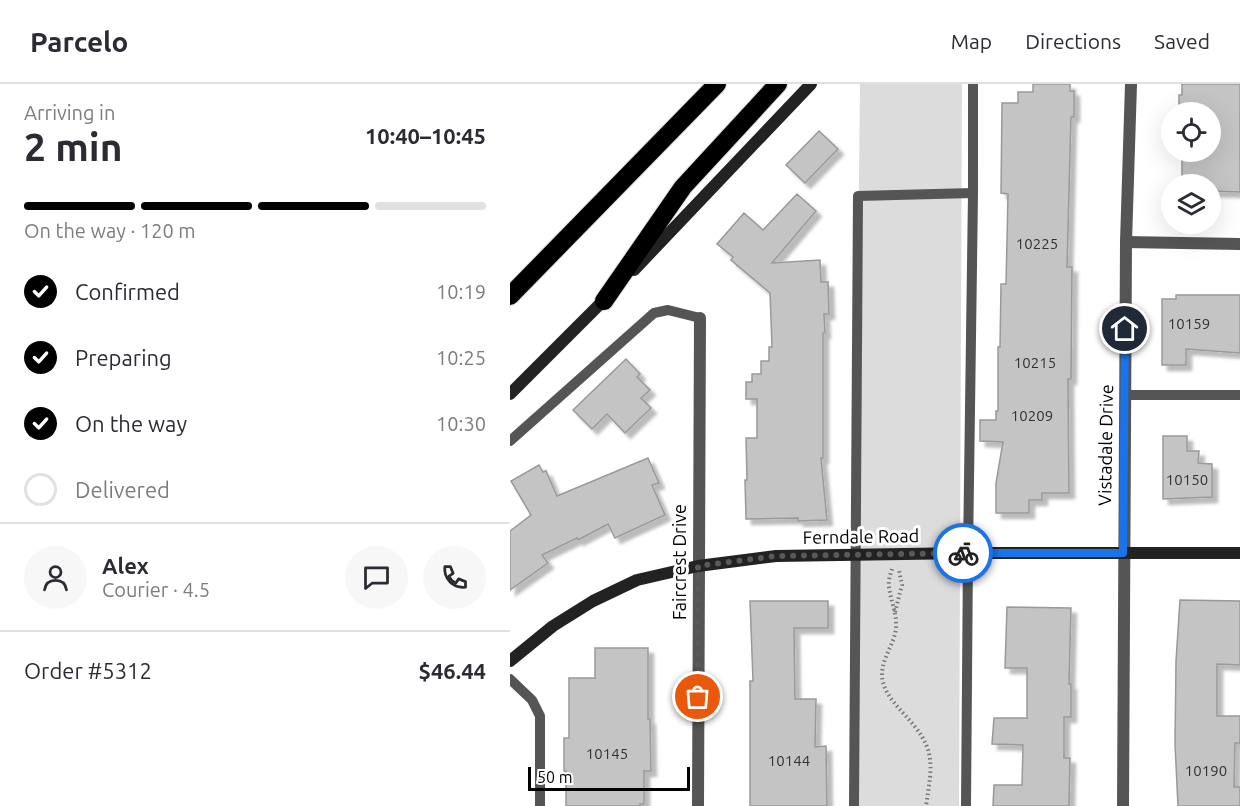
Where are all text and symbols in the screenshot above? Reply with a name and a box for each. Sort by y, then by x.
text: Parcelo [30,26,128,57]
text: Map [951,29,992,53]
text: Directions [1025,29,1121,53]
text: Saved [1154,29,1210,53]
text: Arriving in [24,101,115,124]
map controls [1161,102,1221,234]
button: locate [1161,102,1221,162]
text: 10:40–10:45 [365,123,486,148]
text: 2 min [24,125,123,168]
button: layers [1161,174,1221,234]
text: On the way · 120 m [24,219,196,242]
house number: 10225 [1016,235,1058,252]
icon: check [24,275,57,308]
text: Confirmed [75,279,180,304]
text: 10:19 [436,280,486,303]
pin [1099,303,1150,354]
icon: home [1108,312,1141,345]
house number: 10159 [1168,315,1210,332]
icon: check [24,341,57,374]
text: Preparing [75,345,172,370]
text: 10:25 [436,346,486,369]
house number: 10215 [1014,354,1056,371]
street label: Vistadale Drive [1094,384,1116,506]
icon: check [24,407,57,440]
house number: 10209 [1011,407,1053,424]
text: On the way [75,411,187,436]
text: 10:30 [436,412,486,435]
house number: 10150 [1166,471,1208,488]
text: Delivered [75,477,170,502]
street label: Faircrest Drive [669,504,689,620]
courier [933,523,993,583]
street label: Ferndale Road [803,525,919,547]
icon: bike [947,537,980,570]
button: person [24,546,87,609]
button: chat [345,546,408,609]
button: phone [423,546,486,609]
text: Alex [102,553,149,578]
text: Courier · 4.5 [102,578,210,601]
text: Order #5312 [24,658,152,683]
text: $46.44 [419,658,486,683]
pin [672,671,723,722]
icon: bag [681,680,714,713]
house number: 10145 [586,745,628,762]
house number: 10144 [768,752,810,769]
house number: 10190 [1185,762,1227,779]
scale bar [528,764,690,792]
text: 50 m [537,768,573,786]

